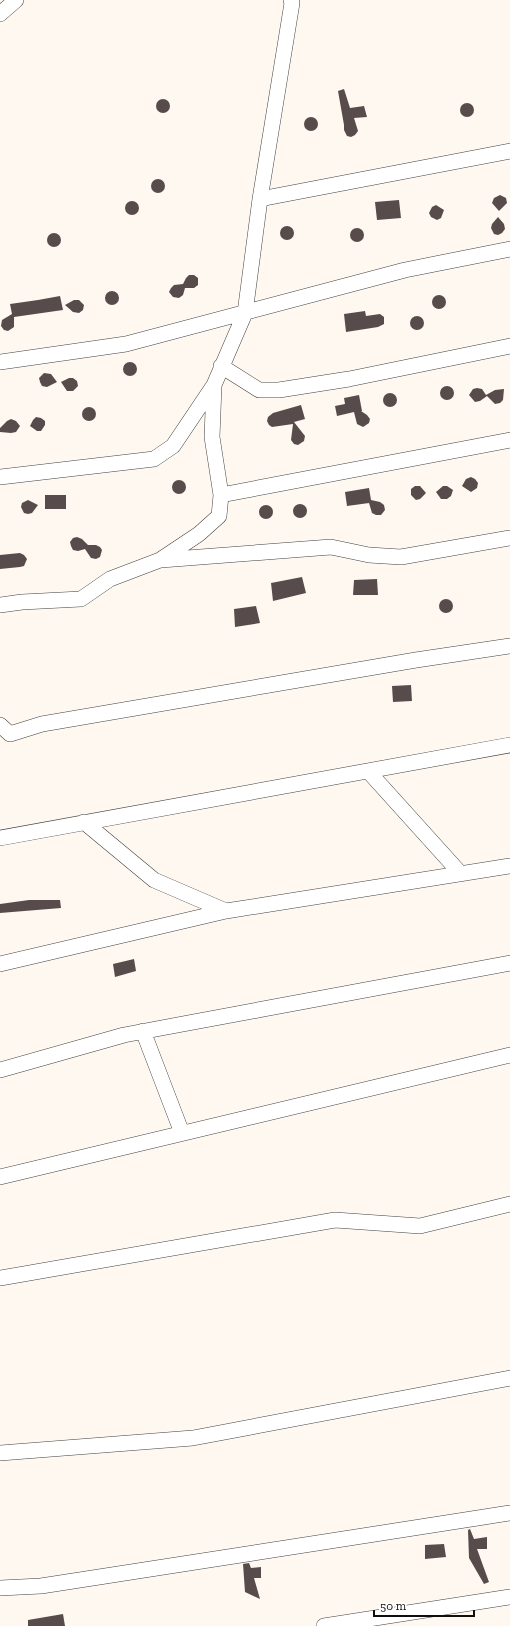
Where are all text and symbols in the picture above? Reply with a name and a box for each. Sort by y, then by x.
scale bar [374,1592,474,1618]
text: 50 m [380,1599,407,1613]

